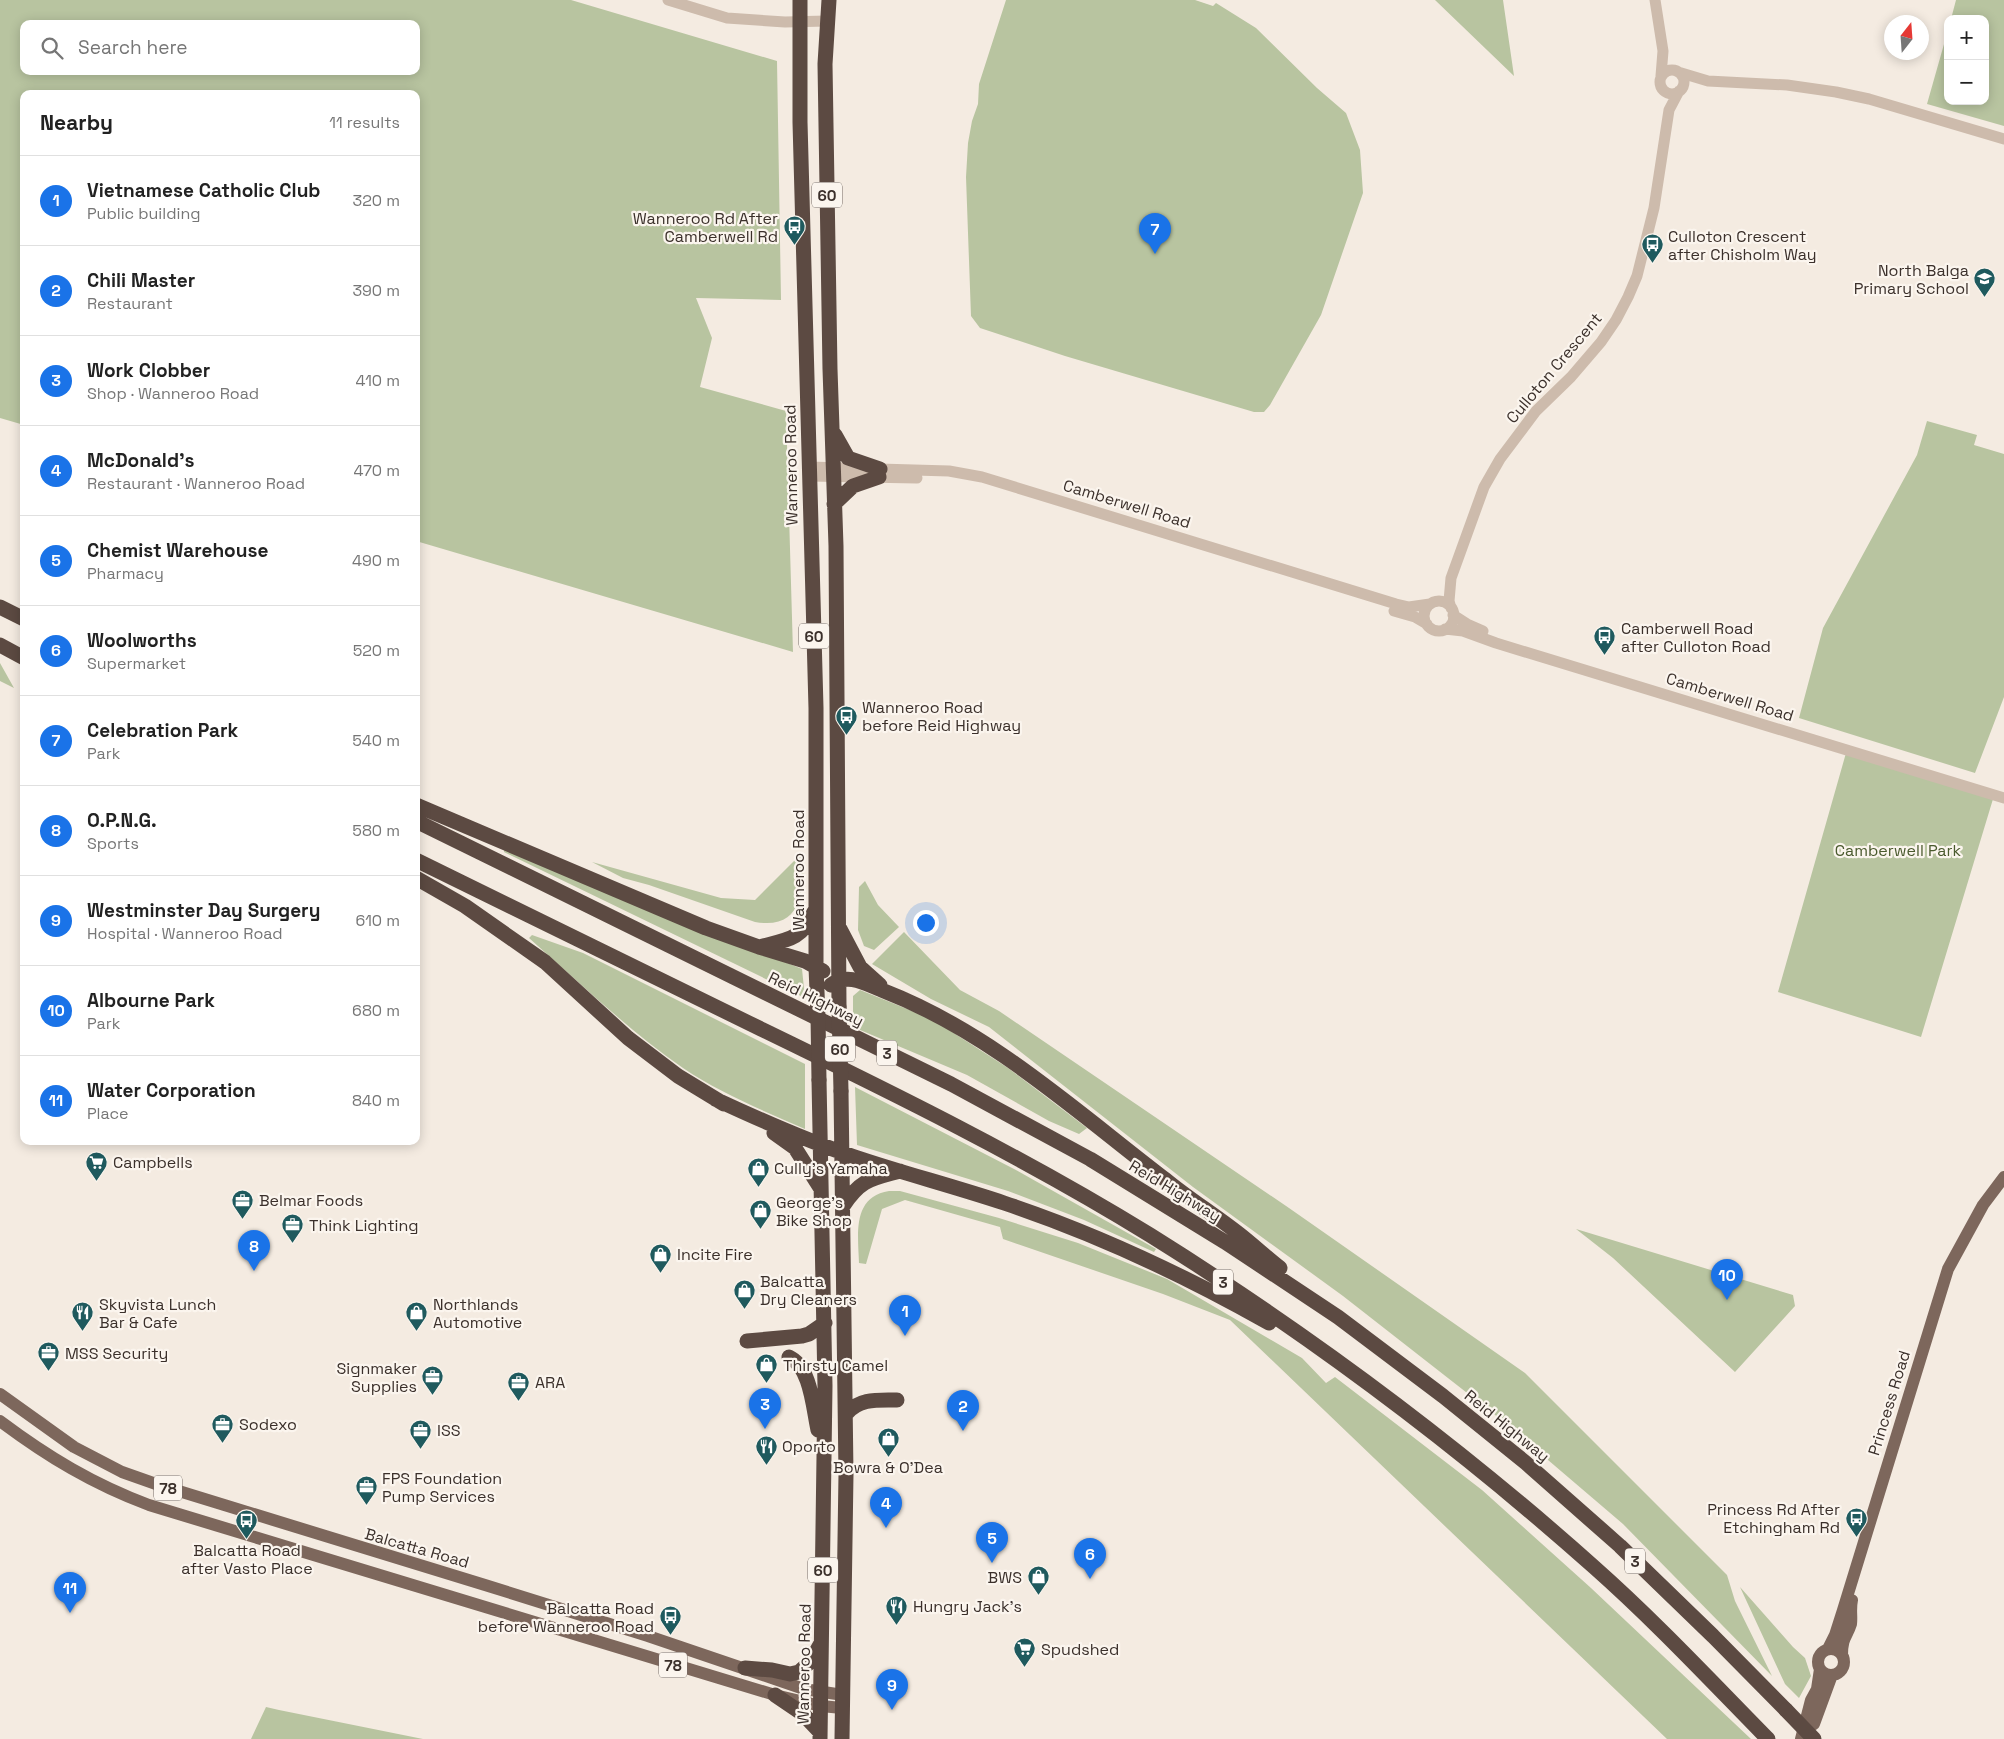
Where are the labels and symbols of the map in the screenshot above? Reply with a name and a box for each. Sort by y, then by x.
north arrow [1884,15,1929,60]
road number: 60 [812,182,842,208]
place label: Wanneroo Rd After Camberwell Rd [633,208,778,247]
pin: 7 [1139,213,1171,254]
bus stop icon: Wanneroo Rd After Camberwell Rd [782,215,806,246]
place label: Culloton Crescent after Chisholm Way [1668,226,1817,265]
bus stop icon: Culloton Crescent after Chisholm Way [1640,233,1664,264]
place label: North Balga Primary School [1854,260,1969,299]
school or university icon: North Balga Primary School [1973,267,1997,298]
street label: Culloton Crescent [1502,308,1606,428]
street label: Wanneroo Road [779,404,803,526]
street label: Camberwell Road [1061,475,1193,533]
place label: Camberwell Road after Culloton Road [1621,618,1771,657]
road number: 60 [799,624,829,648]
bus stop icon: Camberwell Road after Culloton Road [1593,625,1617,656]
street label: Camberwell Road [1664,668,1796,726]
place label: Wanneroo Road before Reid Highway [862,697,1021,736]
bus stop icon: Wanneroo Road before Reid Highway [834,704,858,735]
street label: Wanneroo Road [788,809,809,931]
park label: Camberwell Park [1835,840,1962,861]
your location [913,910,939,936]
street label: Reid Highway [765,967,867,1031]
road number: 60 [825,1036,855,1062]
road number: 3 [877,1040,897,1066]
supermarket icon: Campbells [85,1150,109,1181]
place label: Campbells [113,1152,193,1173]
street label: Reid Highway [1125,1155,1225,1227]
shop icon: Cully's Yamaha [746,1156,770,1187]
place label: Cully's Yamaha [774,1158,888,1179]
office icon: Belmar Foods [231,1188,255,1219]
place label: Belmar Foods [259,1190,363,1211]
place label: George's Bike Shop [776,1192,852,1231]
shop icon: George's Bike Shop [748,1199,772,1230]
office icon: Think Lighting [281,1213,305,1244]
place label: Think Lighting [309,1215,419,1236]
pin: 8 [238,1230,270,1271]
shop icon: Incite Fire [649,1242,673,1273]
place label: Incite Fire [677,1244,753,1265]
pin: 10 [1711,1259,1743,1300]
road number: 3 [1213,1270,1233,1294]
place label: Balcatta Dry Cleaners [760,1271,857,1310]
shop icon: Balcatta Dry Cleaners [732,1278,756,1309]
place label: Skyvista Lunch Bar & Cafe [99,1294,216,1333]
place label: Northlands Automotive [433,1294,522,1333]
pin: 1 [889,1295,921,1336]
restaurant icon: Skyvista Lunch Bar & Cafe [71,1301,95,1332]
shop icon: Northlands Automotive [405,1301,429,1332]
office icon: MSS Security [37,1341,61,1372]
place label: MSS Security [65,1343,168,1364]
street label: Princess Road [1863,1348,1915,1458]
shop icon: Thirsty Camel [755,1353,779,1384]
place label: Thirsty Camel [783,1355,888,1376]
place label: Signmaker Supplies [337,1358,417,1397]
office icon: Signmaker Supplies [421,1365,445,1396]
office icon: ARA [507,1370,531,1401]
place label: ARA [535,1372,565,1393]
street label: Reid Highway [1460,1385,1554,1467]
pin: 3 [749,1388,781,1429]
pin: 2 [947,1390,979,1431]
office icon: Sodexo [211,1412,235,1443]
place label: Sodexo [239,1414,297,1435]
office icon: ISS [409,1418,433,1449]
place label: ISS [437,1420,461,1441]
shop icon: Bowra & O'Dea [876,1426,900,1457]
restaurant icon: Oporto [754,1434,778,1465]
place label: Oporto [782,1436,836,1457]
place label: Bowra & O'Dea [833,1457,943,1478]
place label: FPS Foundation Pump Services [382,1468,502,1507]
office icon: FPS Foundation Pump Services [354,1475,378,1506]
road number: 78 [154,1476,182,1500]
pin: 4 [870,1487,902,1528]
place label: Princess Rd After Etchingham Rd [1707,1499,1840,1538]
bus stop icon: Princess Rd After Etchingham Rd [1844,1506,1868,1537]
bus stop icon: Balcatta Road after Vasto Place [235,1509,259,1540]
pin: 5 [976,1522,1008,1563]
street label: Balcatta Road [362,1523,472,1573]
pin: 6 [1074,1538,1106,1579]
place label: Balcatta Road after Vasto Place [181,1540,313,1579]
road number: 3 [1625,1548,1645,1574]
road number: 60 [808,1558,838,1582]
shop icon: BWS [1026,1565,1050,1596]
place label: BWS [988,1567,1022,1588]
pin: 11 [54,1572,86,1613]
restaurant icon: Hungry Jack's [885,1594,909,1625]
place label: Hungry Jack's [913,1596,1022,1617]
place label: Balcatta Road before Wanneroo Road [478,1598,654,1637]
street label: Wanneroo Road [792,1603,816,1725]
bus stop icon: Balcatta Road before Wanneroo Road [658,1605,682,1636]
supermarket icon: Spudshed [1013,1637,1037,1668]
place label: Spudshed [1041,1639,1119,1660]
road number: 78 [659,1652,687,1678]
pin: 9 [876,1669,908,1710]

